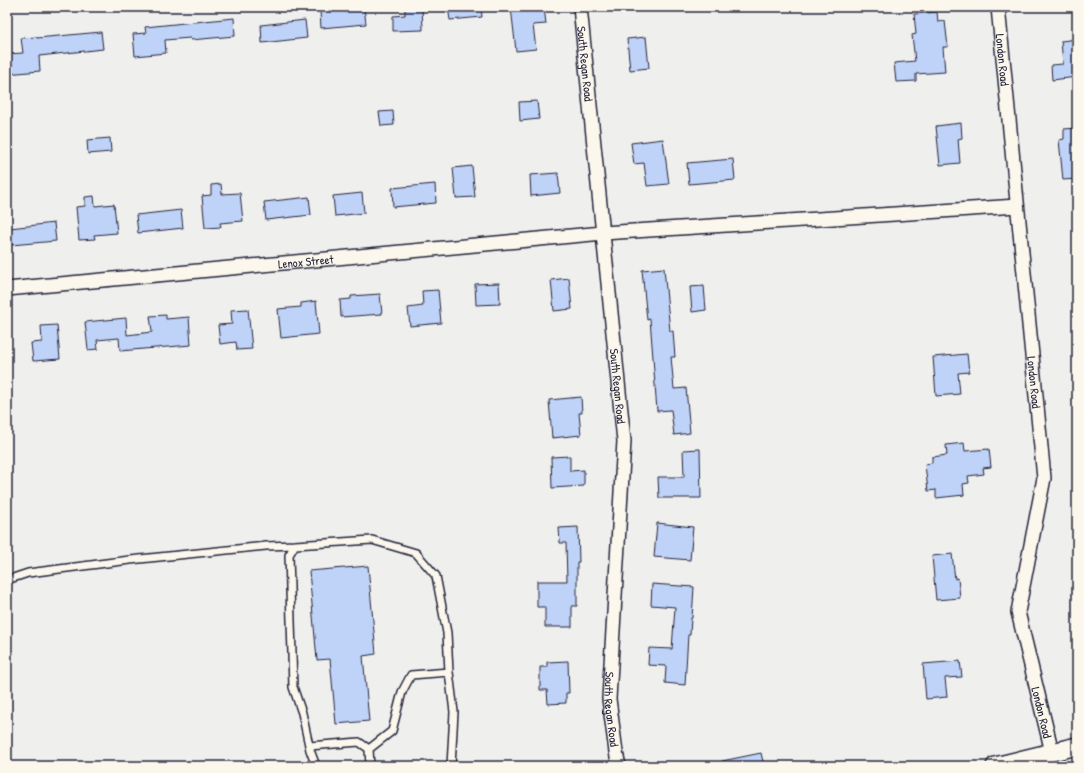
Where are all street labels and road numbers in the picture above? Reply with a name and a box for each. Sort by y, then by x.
street label: South Regan Road [573,25,598,102]
street label: London Road [992,33,1014,87]
street label: Lenox Street [277,250,335,272]
street label: South Regan Road [606,348,631,425]
street label: London Road [1024,355,1046,409]
street label: South Regan Road [601,671,624,748]
street label: London Road [1028,685,1057,740]

